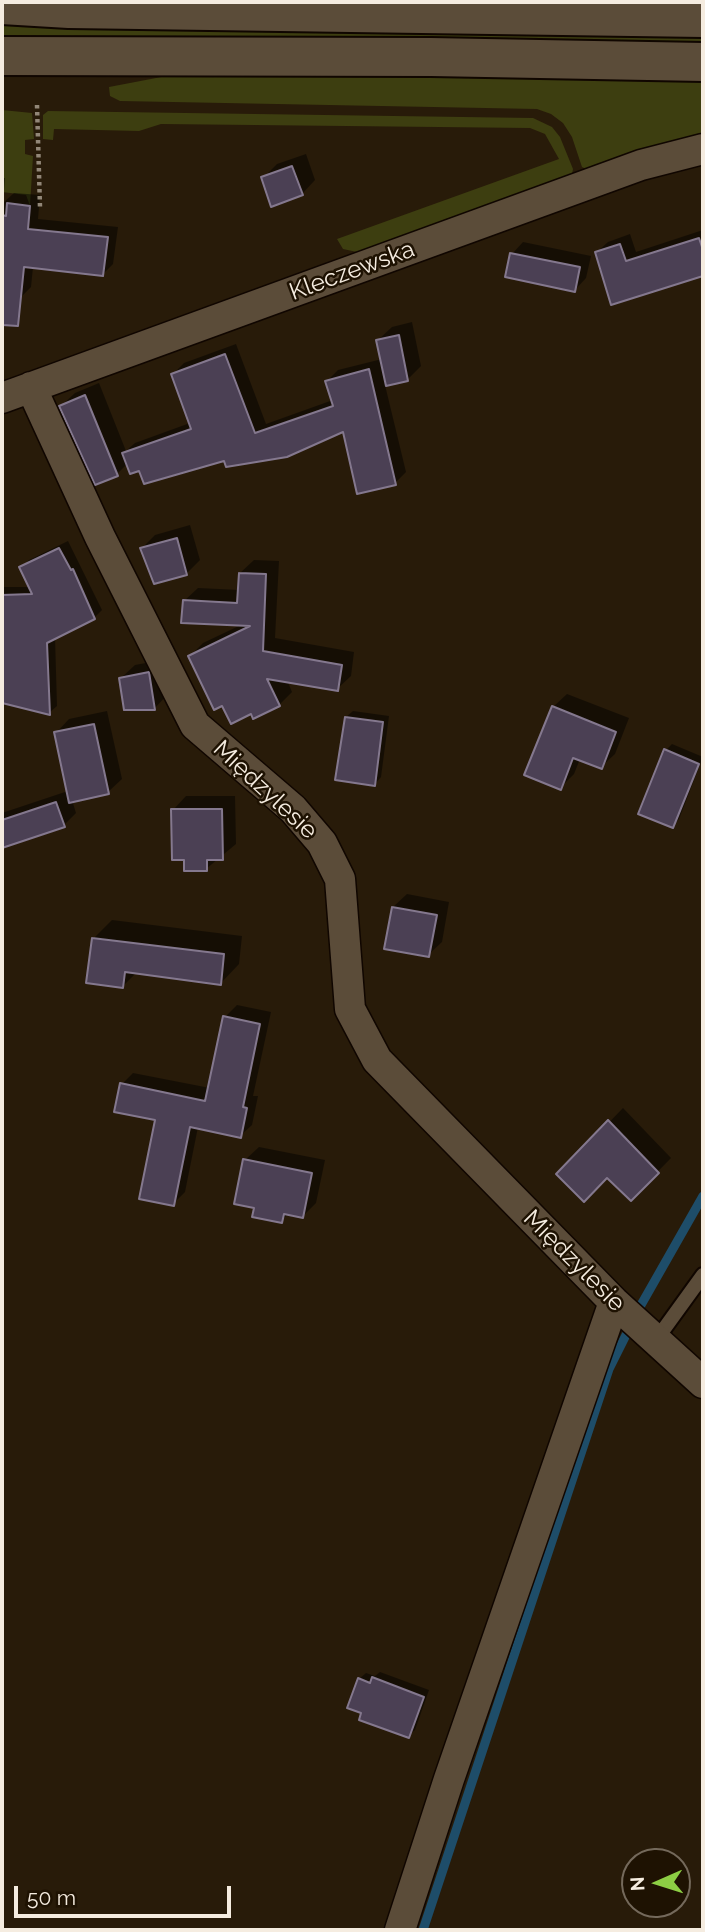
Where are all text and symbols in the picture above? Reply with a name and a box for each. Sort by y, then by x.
street label: Kleczewska [285,235,419,307]
street label: Międzylesie [207,735,323,845]
street label: Międzylesie [517,1204,631,1318]
north arrow [621,1848,691,1918]
scale bar [18,1872,234,1916]
text: N [626,1876,648,1892]
text: 50 m [27,1885,76,1910]

